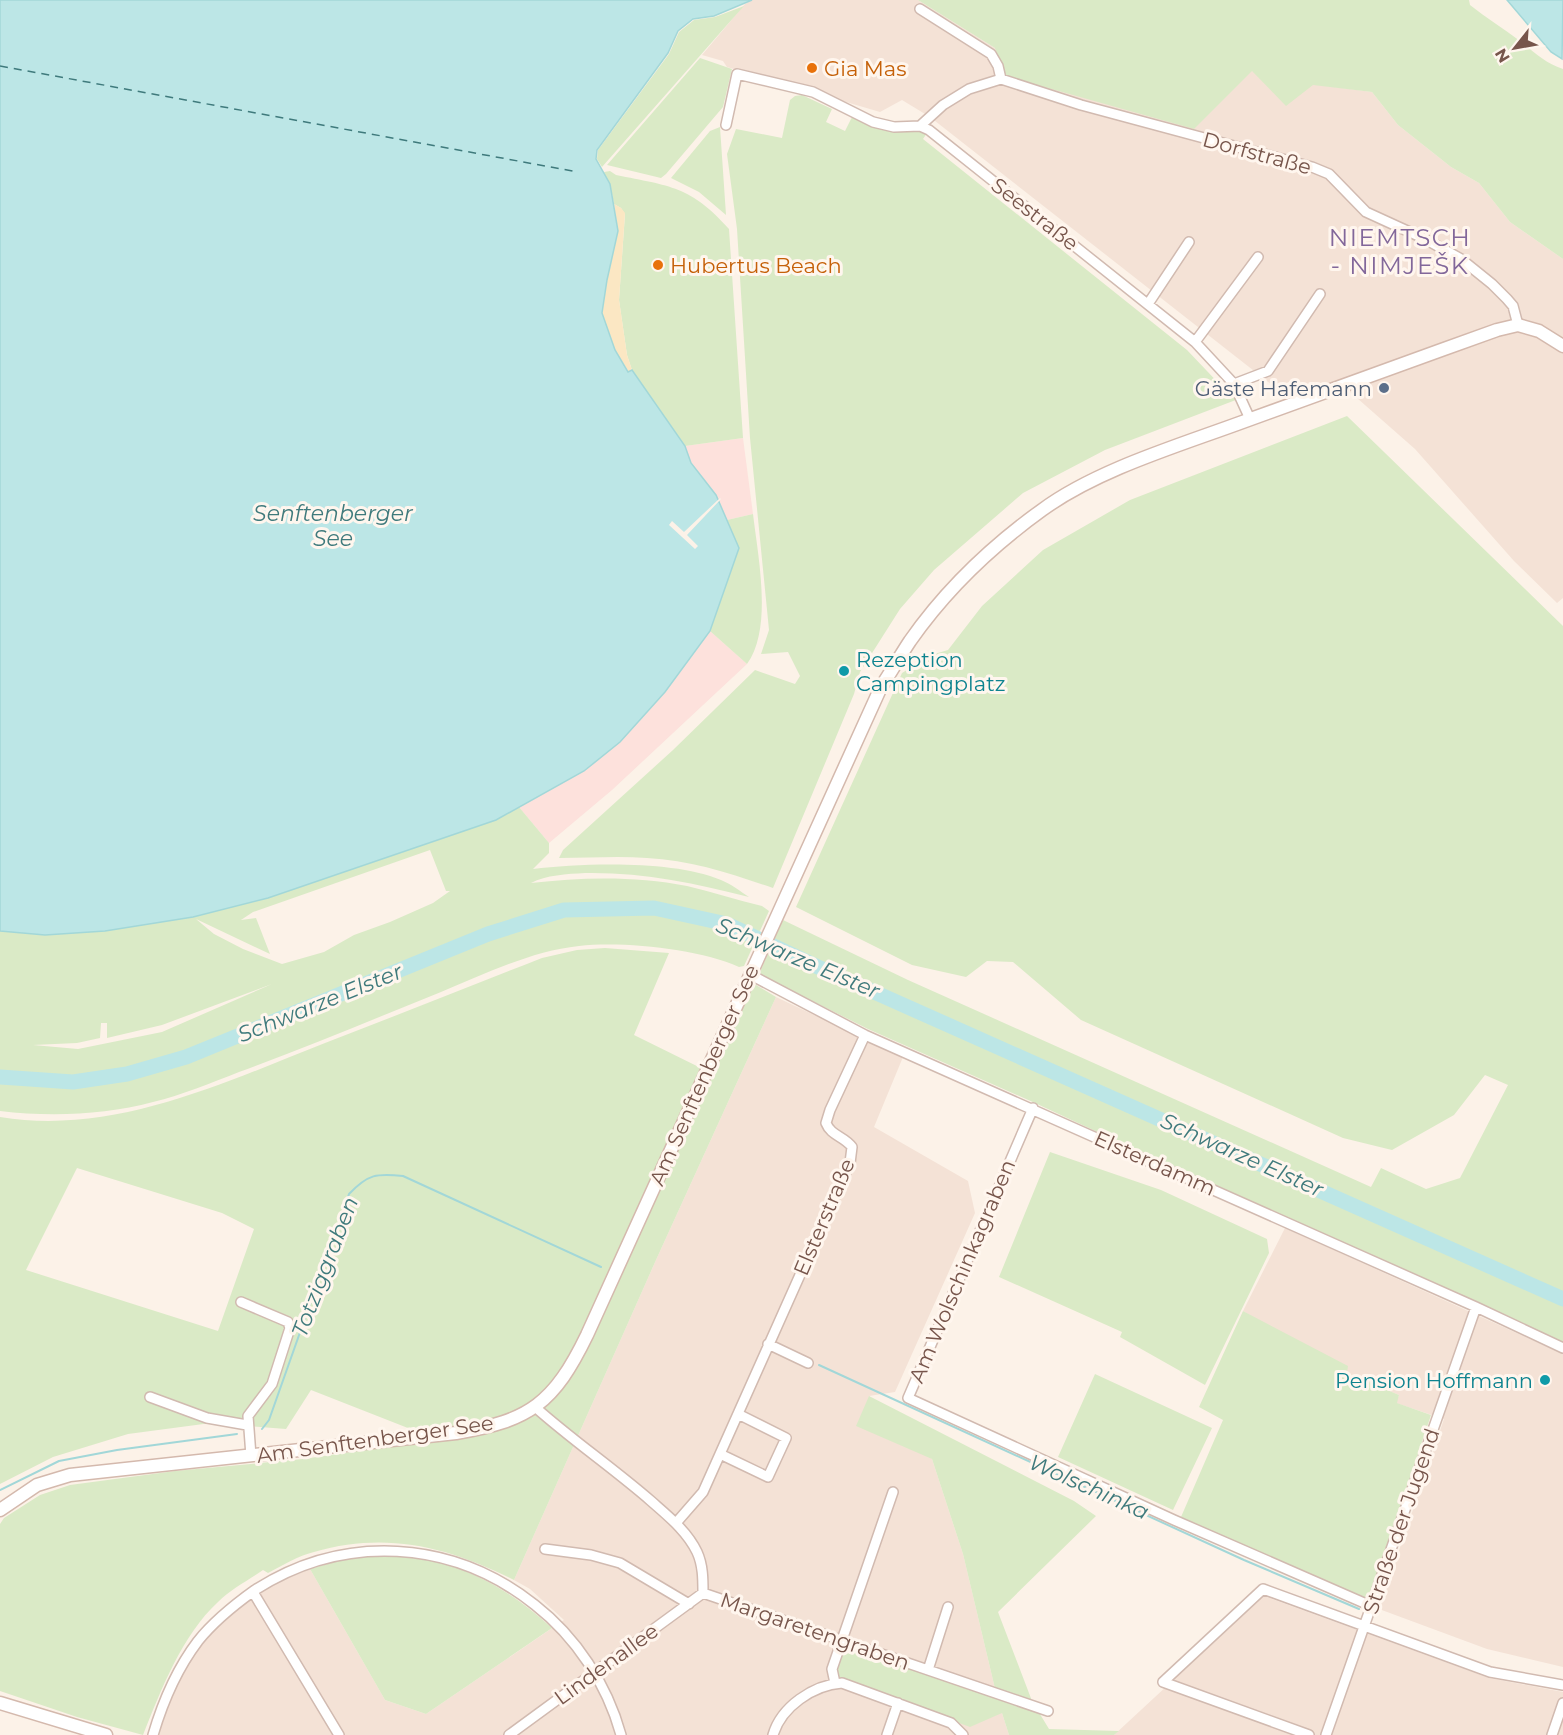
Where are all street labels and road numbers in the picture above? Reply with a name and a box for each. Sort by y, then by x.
street label: Dorfstraße [1200,126,1314,180]
street label: Seestraße [986,172,1084,256]
street label: Am Senftenberger See [644,961,764,1189]
street label: Elsterdamm [1090,1125,1220,1201]
street label: Elsterstraße [788,1155,860,1279]
street label: Am Wolschinkagraben [904,1156,1020,1386]
street label: Am Senftenberger See [255,1410,495,1468]
street label: Straße der Jugend [1358,1425,1444,1617]
street label: Margaretengraben [717,1587,913,1675]
street label: Lindenallee [549,1618,663,1710]

